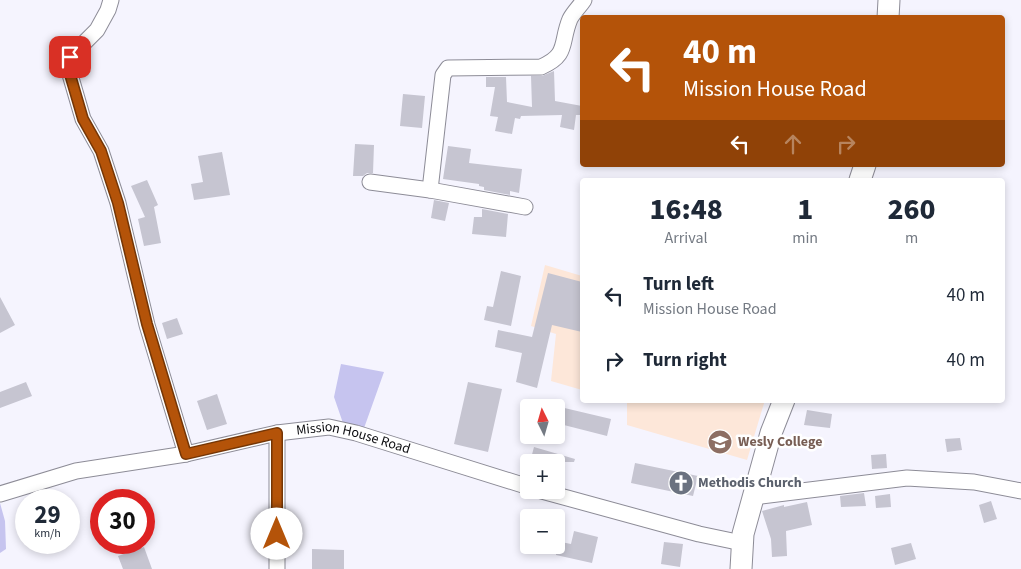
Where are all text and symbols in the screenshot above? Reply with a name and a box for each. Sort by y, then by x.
text: 40 m [683,27,757,77]
icon: left [600,35,665,100]
pin [49,36,91,78]
icon: arrive [56,43,84,71]
text: Mission House Road [683,73,867,105]
icon: left [726,130,754,158]
icon: ahead [779,130,807,158]
icon: right [832,130,860,158]
text: 16:48 [649,188,723,231]
text: 1 [797,188,813,231]
text: 260 [888,188,936,231]
text: Arrival [665,227,708,249]
text: min [792,227,818,249]
text: m [905,227,918,249]
text: Turn left [643,271,714,298]
icon: left [600,282,628,310]
text: 40 m [947,282,985,309]
text: Mission House Road [643,298,777,320]
icon: right [600,347,628,375]
text: Turn right [643,347,727,374]
text: 40 m [947,347,985,374]
north arrow [520,399,565,444]
map controls [520,399,565,554]
street label: Mission House Road [295,417,413,459]
school or university icon: Wesly College [707,429,733,455]
place label: Wesly College [738,432,822,452]
button: + [520,454,565,499]
church icon: Methodis Church [668,470,694,496]
place label: Methodis Church [698,473,802,493]
speed limit sign: 30 [90,489,155,554]
text: 29 [34,497,61,533]
position arrow [250,507,302,559]
button: − [520,509,565,554]
text: km/h [34,525,61,542]

